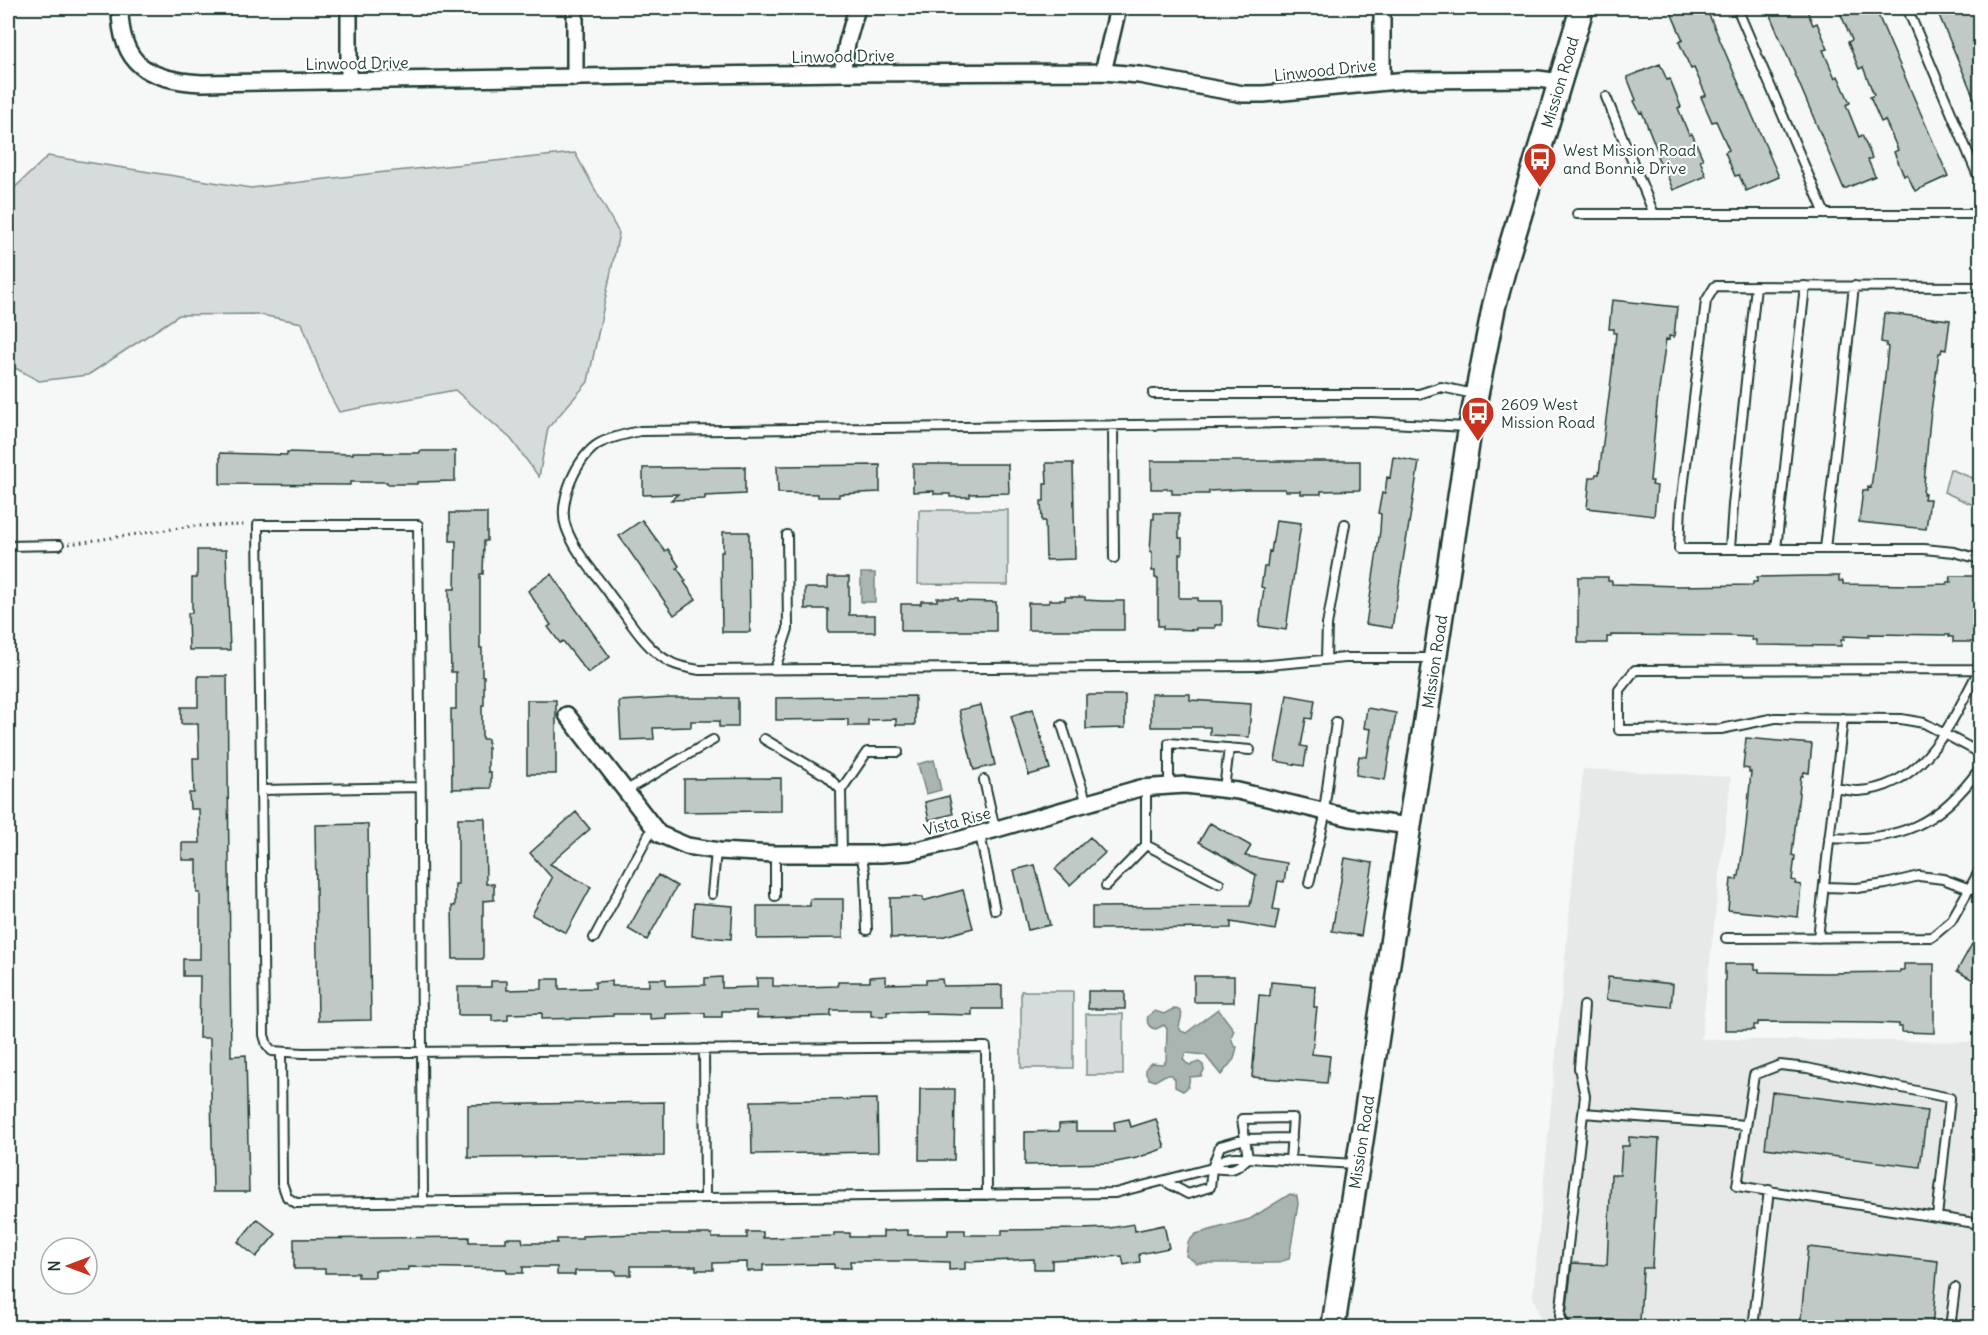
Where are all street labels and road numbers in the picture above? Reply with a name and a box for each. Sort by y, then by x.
street label: Mission Road [1537,34,1583,130]
street label: Linwood Drive [791,45,895,67]
street label: Linwood Drive [305,52,409,74]
street label: Linwood Drive [1273,55,1377,85]
street label: Mission Road [1417,614,1451,710]
street label: Vista Rise [921,802,993,840]
street label: Mission Road [1344,1094,1378,1190]

